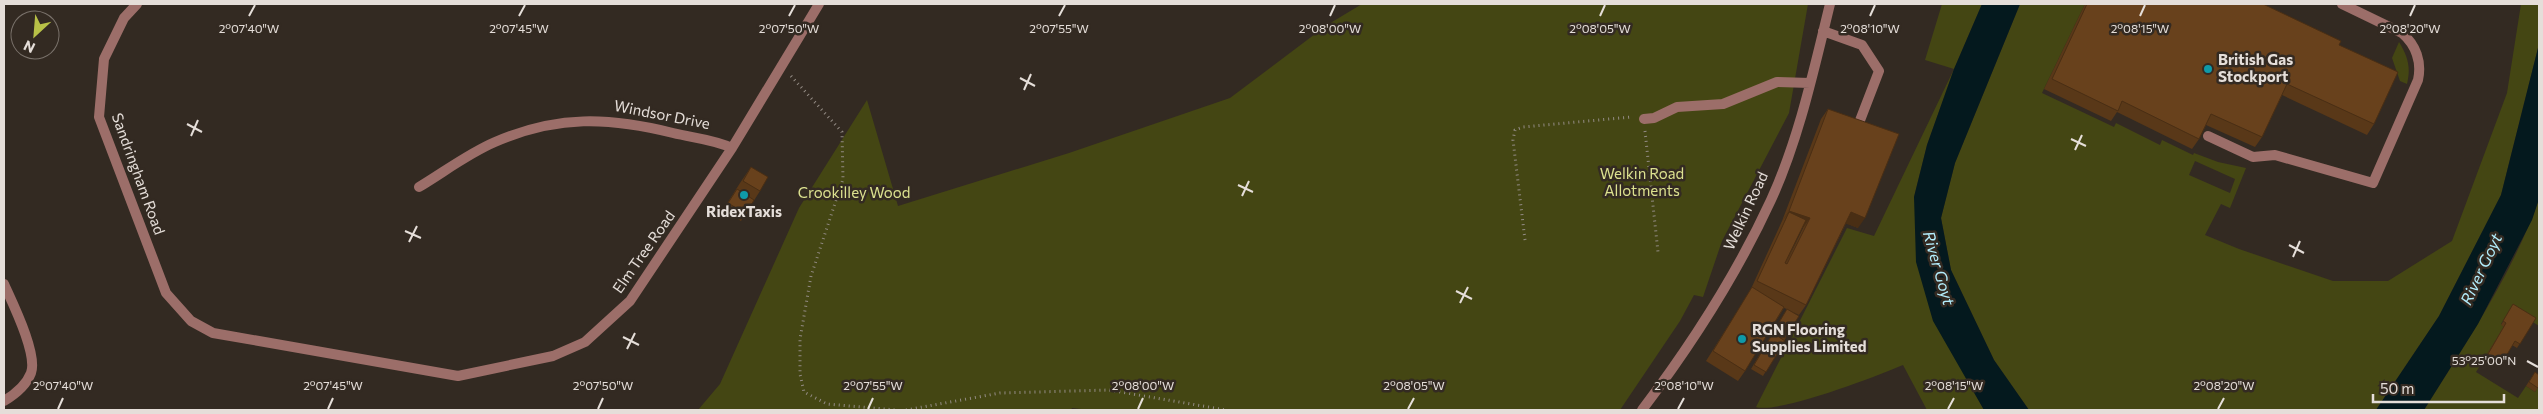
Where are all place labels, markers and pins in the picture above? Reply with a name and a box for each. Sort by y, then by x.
place label: British Gas Stockport [2218,50,2293,85]
marker: British Gas Stockport [2202,63,2214,75]
marker: RidexTaxis [738,189,750,201]
place label: RidexTaxis [706,202,782,220]
place label: RGN Flooring Supplies Limited [1752,320,1866,355]
marker: RGN Flooring Supplies Limited [1736,333,1748,345]

